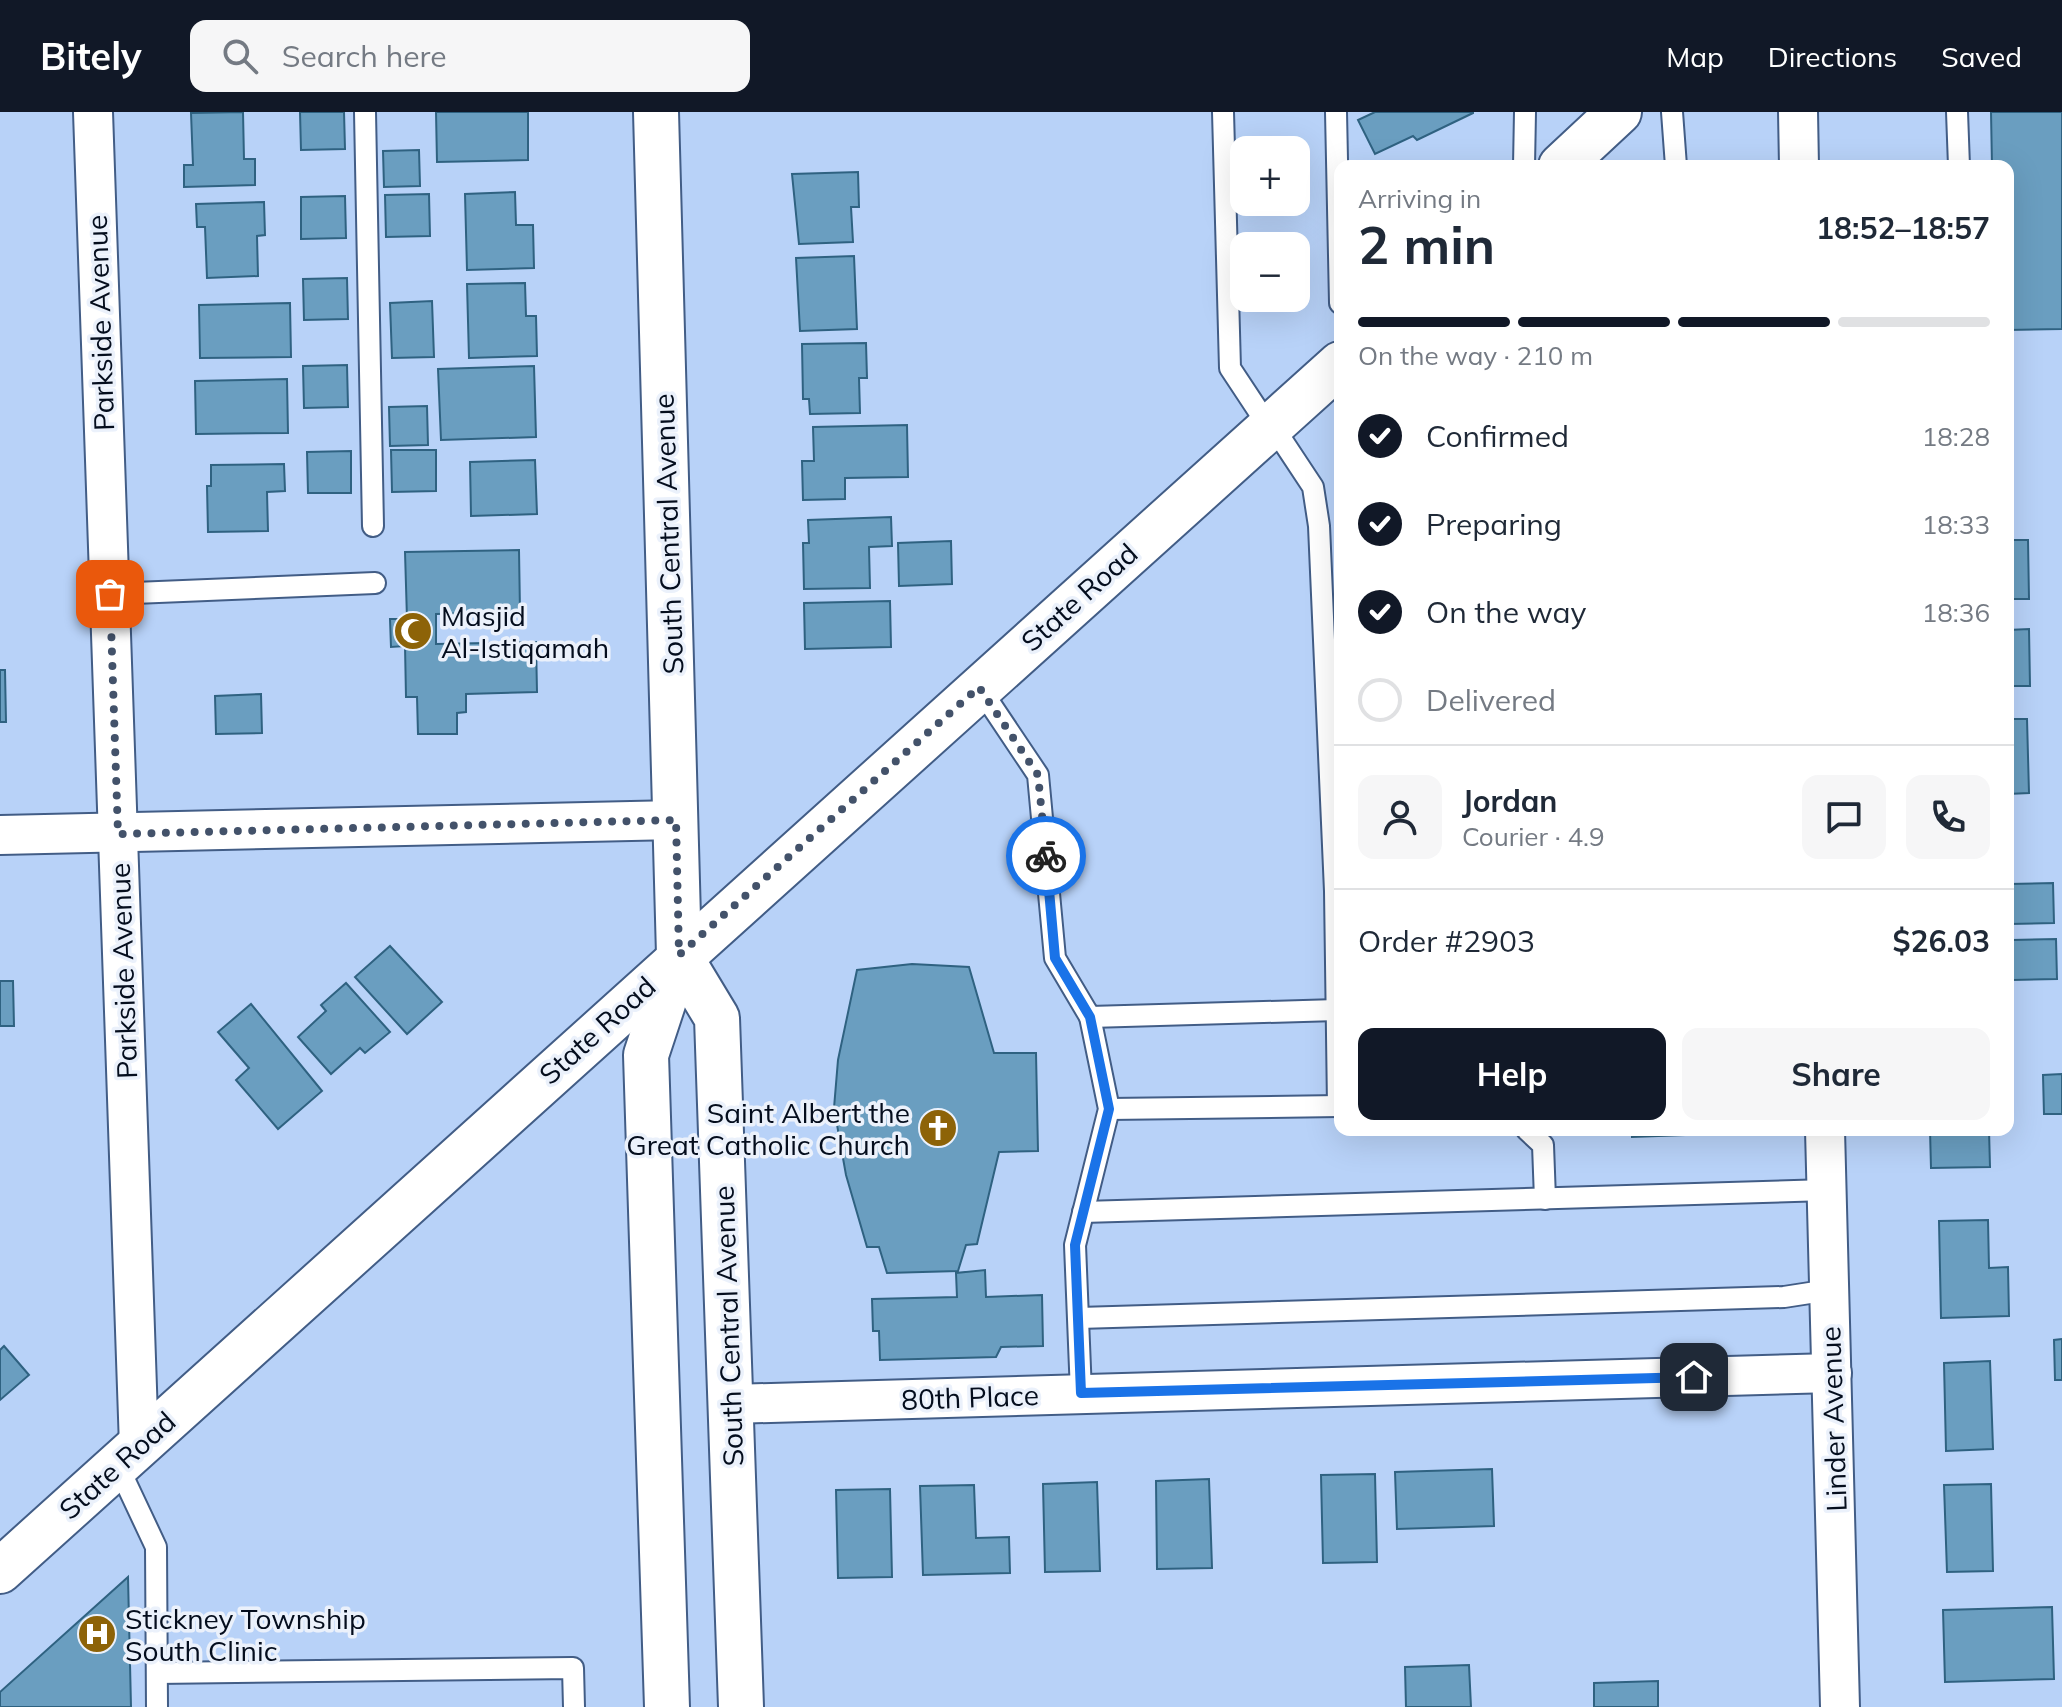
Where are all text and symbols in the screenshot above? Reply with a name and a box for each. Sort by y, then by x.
search box [190,20,750,92]
text: Bitely [40,32,142,80]
icon: search [218,34,262,78]
text: Search here [282,37,447,75]
text: Map [1666,39,1724,74]
text: Directions [1768,39,1897,74]
text: Saved [1941,39,2022,74]
map controls [1230,136,1310,312]
button: + [1230,136,1310,216]
text: Arriving in [1358,182,1481,215]
text: 18:52–18:57 [1816,209,1990,247]
text: 2 min [1358,212,1495,277]
street label: Parkside Avenue [79,214,121,432]
button: − [1230,232,1310,312]
text: On the way · 210 m [1358,339,1593,372]
street label: South Central Avenue [646,393,690,675]
icon: check [1358,414,1402,458]
text: Confirmed [1426,417,1569,455]
text: 18:28 [1922,420,1990,453]
icon: check [1358,502,1402,546]
text: Preparing [1426,505,1562,543]
text: 18:33 [1922,508,1990,541]
street label: State Road [1013,536,1145,658]
pin [76,560,144,628]
icon: bag [88,572,132,616]
icon: check [1358,590,1402,634]
text: On the way [1426,593,1586,631]
text: 18:36 [1922,596,1990,629]
place label: Masjid Al-Istiqamah [441,598,609,665]
mosque icon: Masjid Al-Istiqamah [392,610,434,652]
text: Delivered [1426,681,1556,719]
button: person [1358,775,1442,859]
button: chat [1802,775,1886,859]
button: phone [1906,775,1990,859]
text: Jordan [1462,782,1557,820]
courier [1006,816,1086,896]
text: Courier · 4.9 [1462,820,1605,853]
icon: bike [1024,834,1068,878]
street label: Parkside Avenue [102,862,144,1080]
text: Order #2903 [1358,922,1535,960]
text: $26.03 [1893,922,1990,960]
street label: State Road [531,969,663,1091]
button: Help [1358,1028,1666,1120]
button: Share [1682,1028,1990,1120]
place label: Saint Albert the Great Catholic Church [626,1095,910,1162]
church icon: Saint Albert the Great Catholic Church [917,1107,959,1149]
street label: South Central Avenue [706,1185,750,1467]
street label: Linder Avenue [1812,1326,1854,1512]
pin [1660,1343,1728,1411]
icon: home [1672,1355,1716,1399]
street label: 80th Place [901,1377,1039,1417]
street label: State Road [51,1404,183,1526]
place label: Stickney Township South Clinic [125,1601,366,1668]
hospital icon: Stickney Township South Clinic [76,1613,118,1655]

